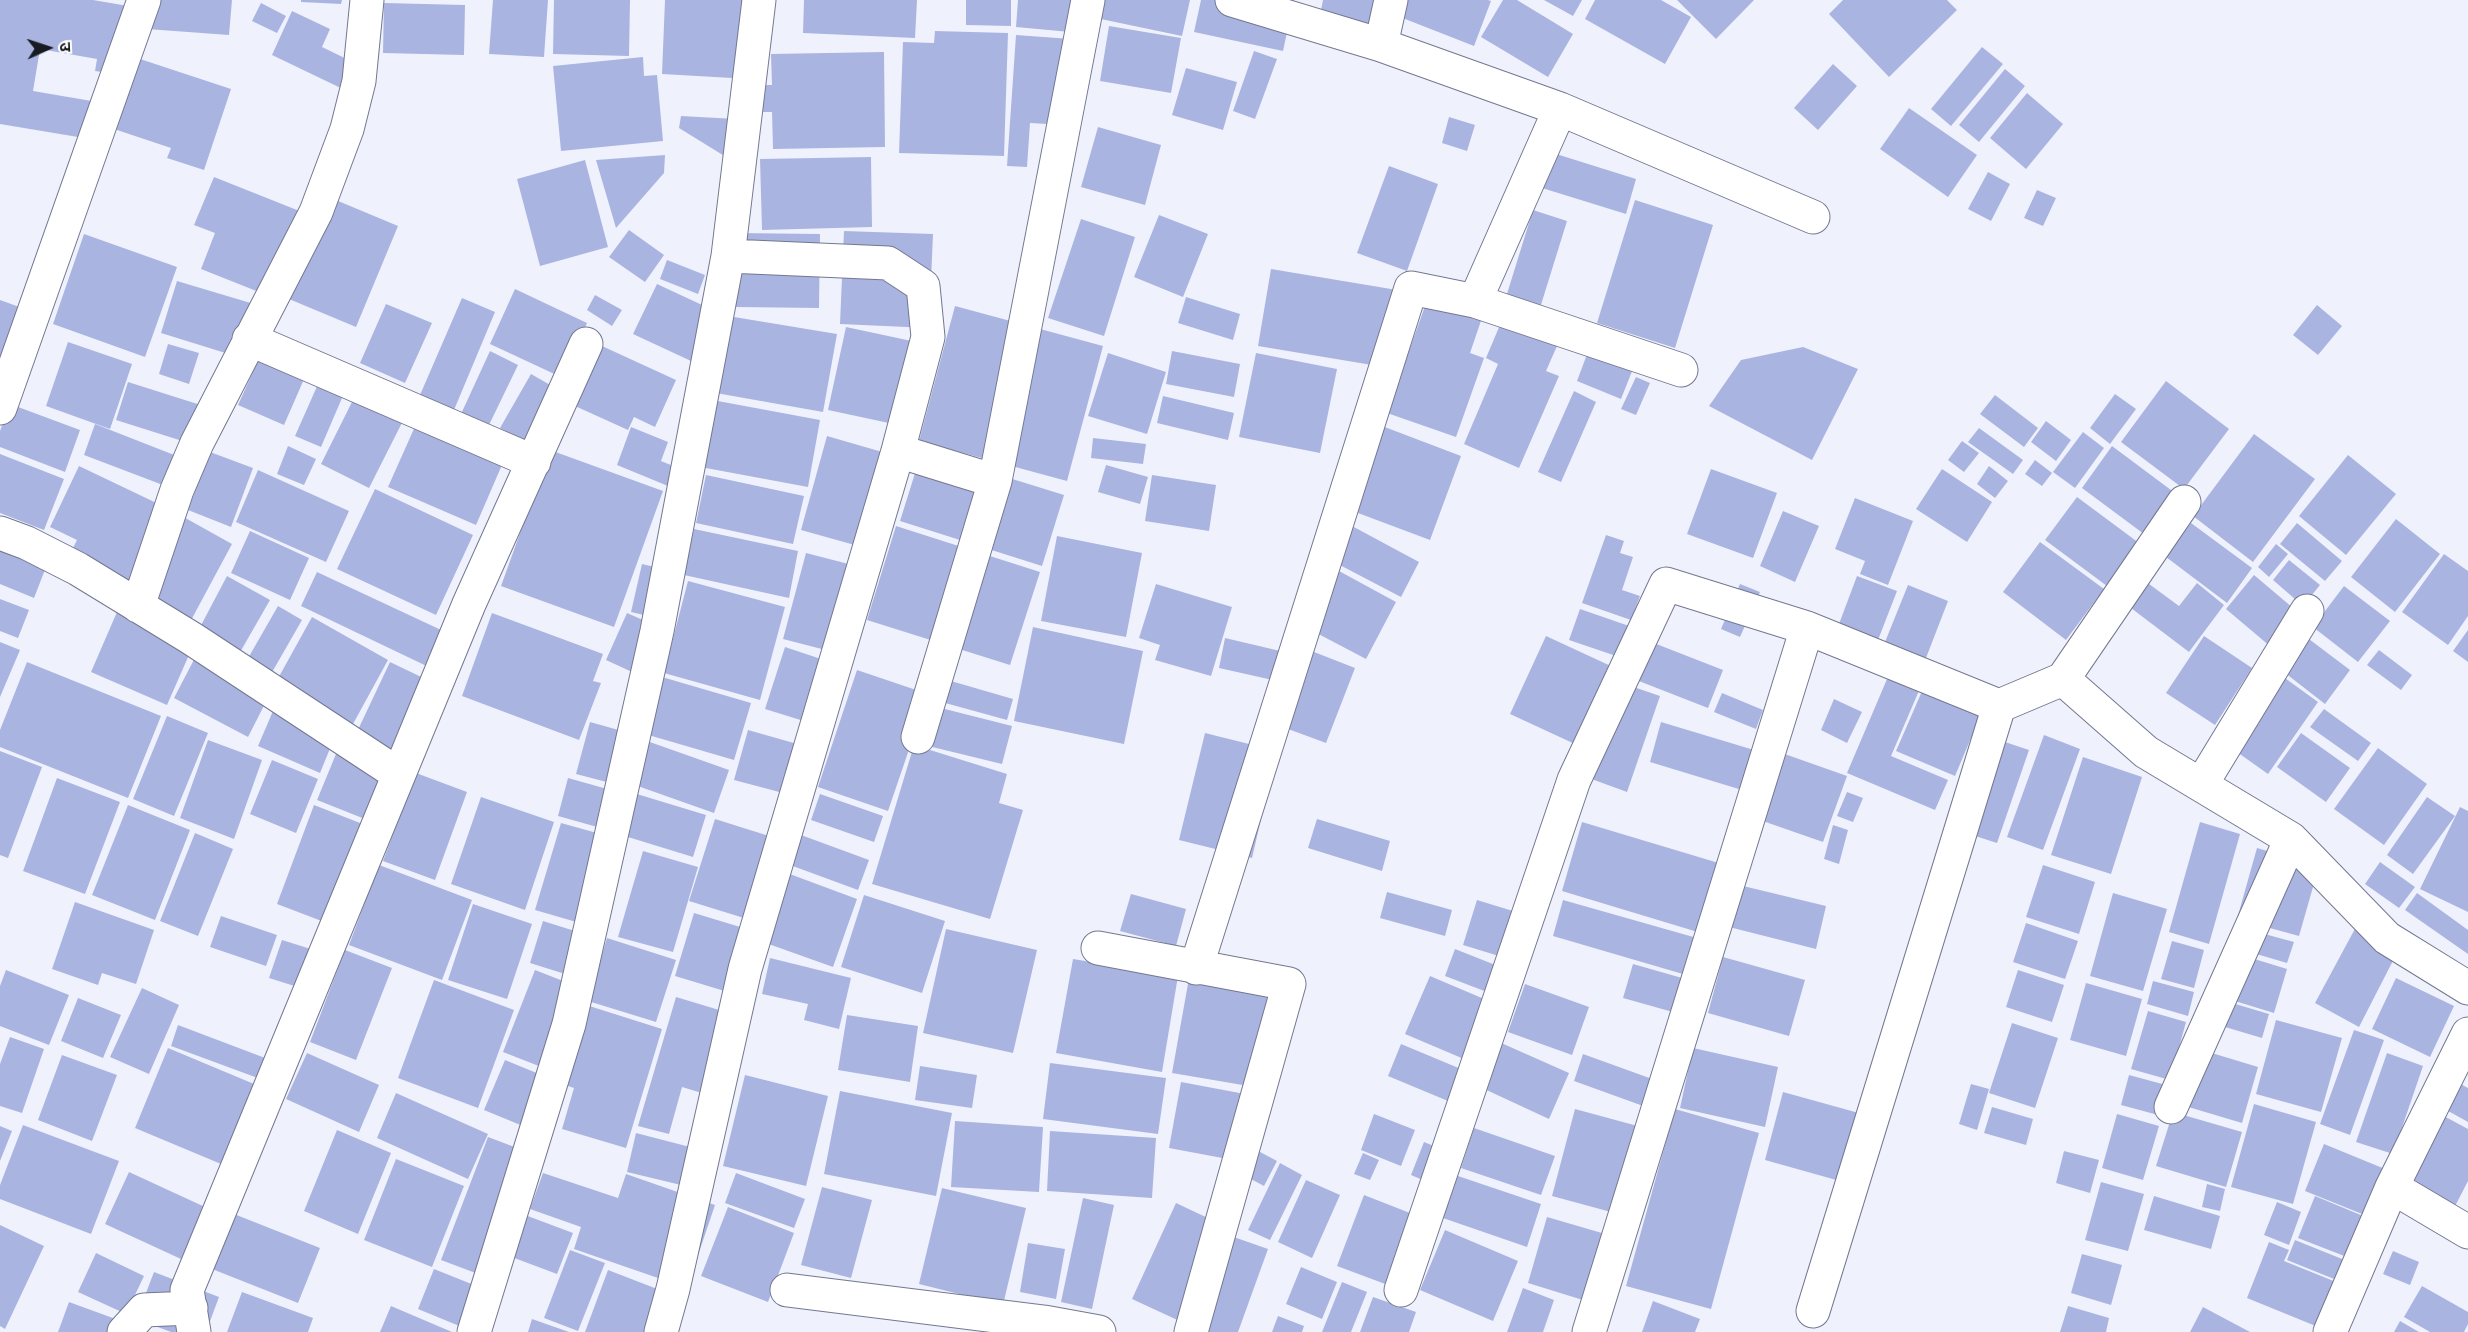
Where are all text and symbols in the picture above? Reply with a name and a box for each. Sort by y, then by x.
north arrow [18,18,78,78]
text: उ [57,42,76,52]

